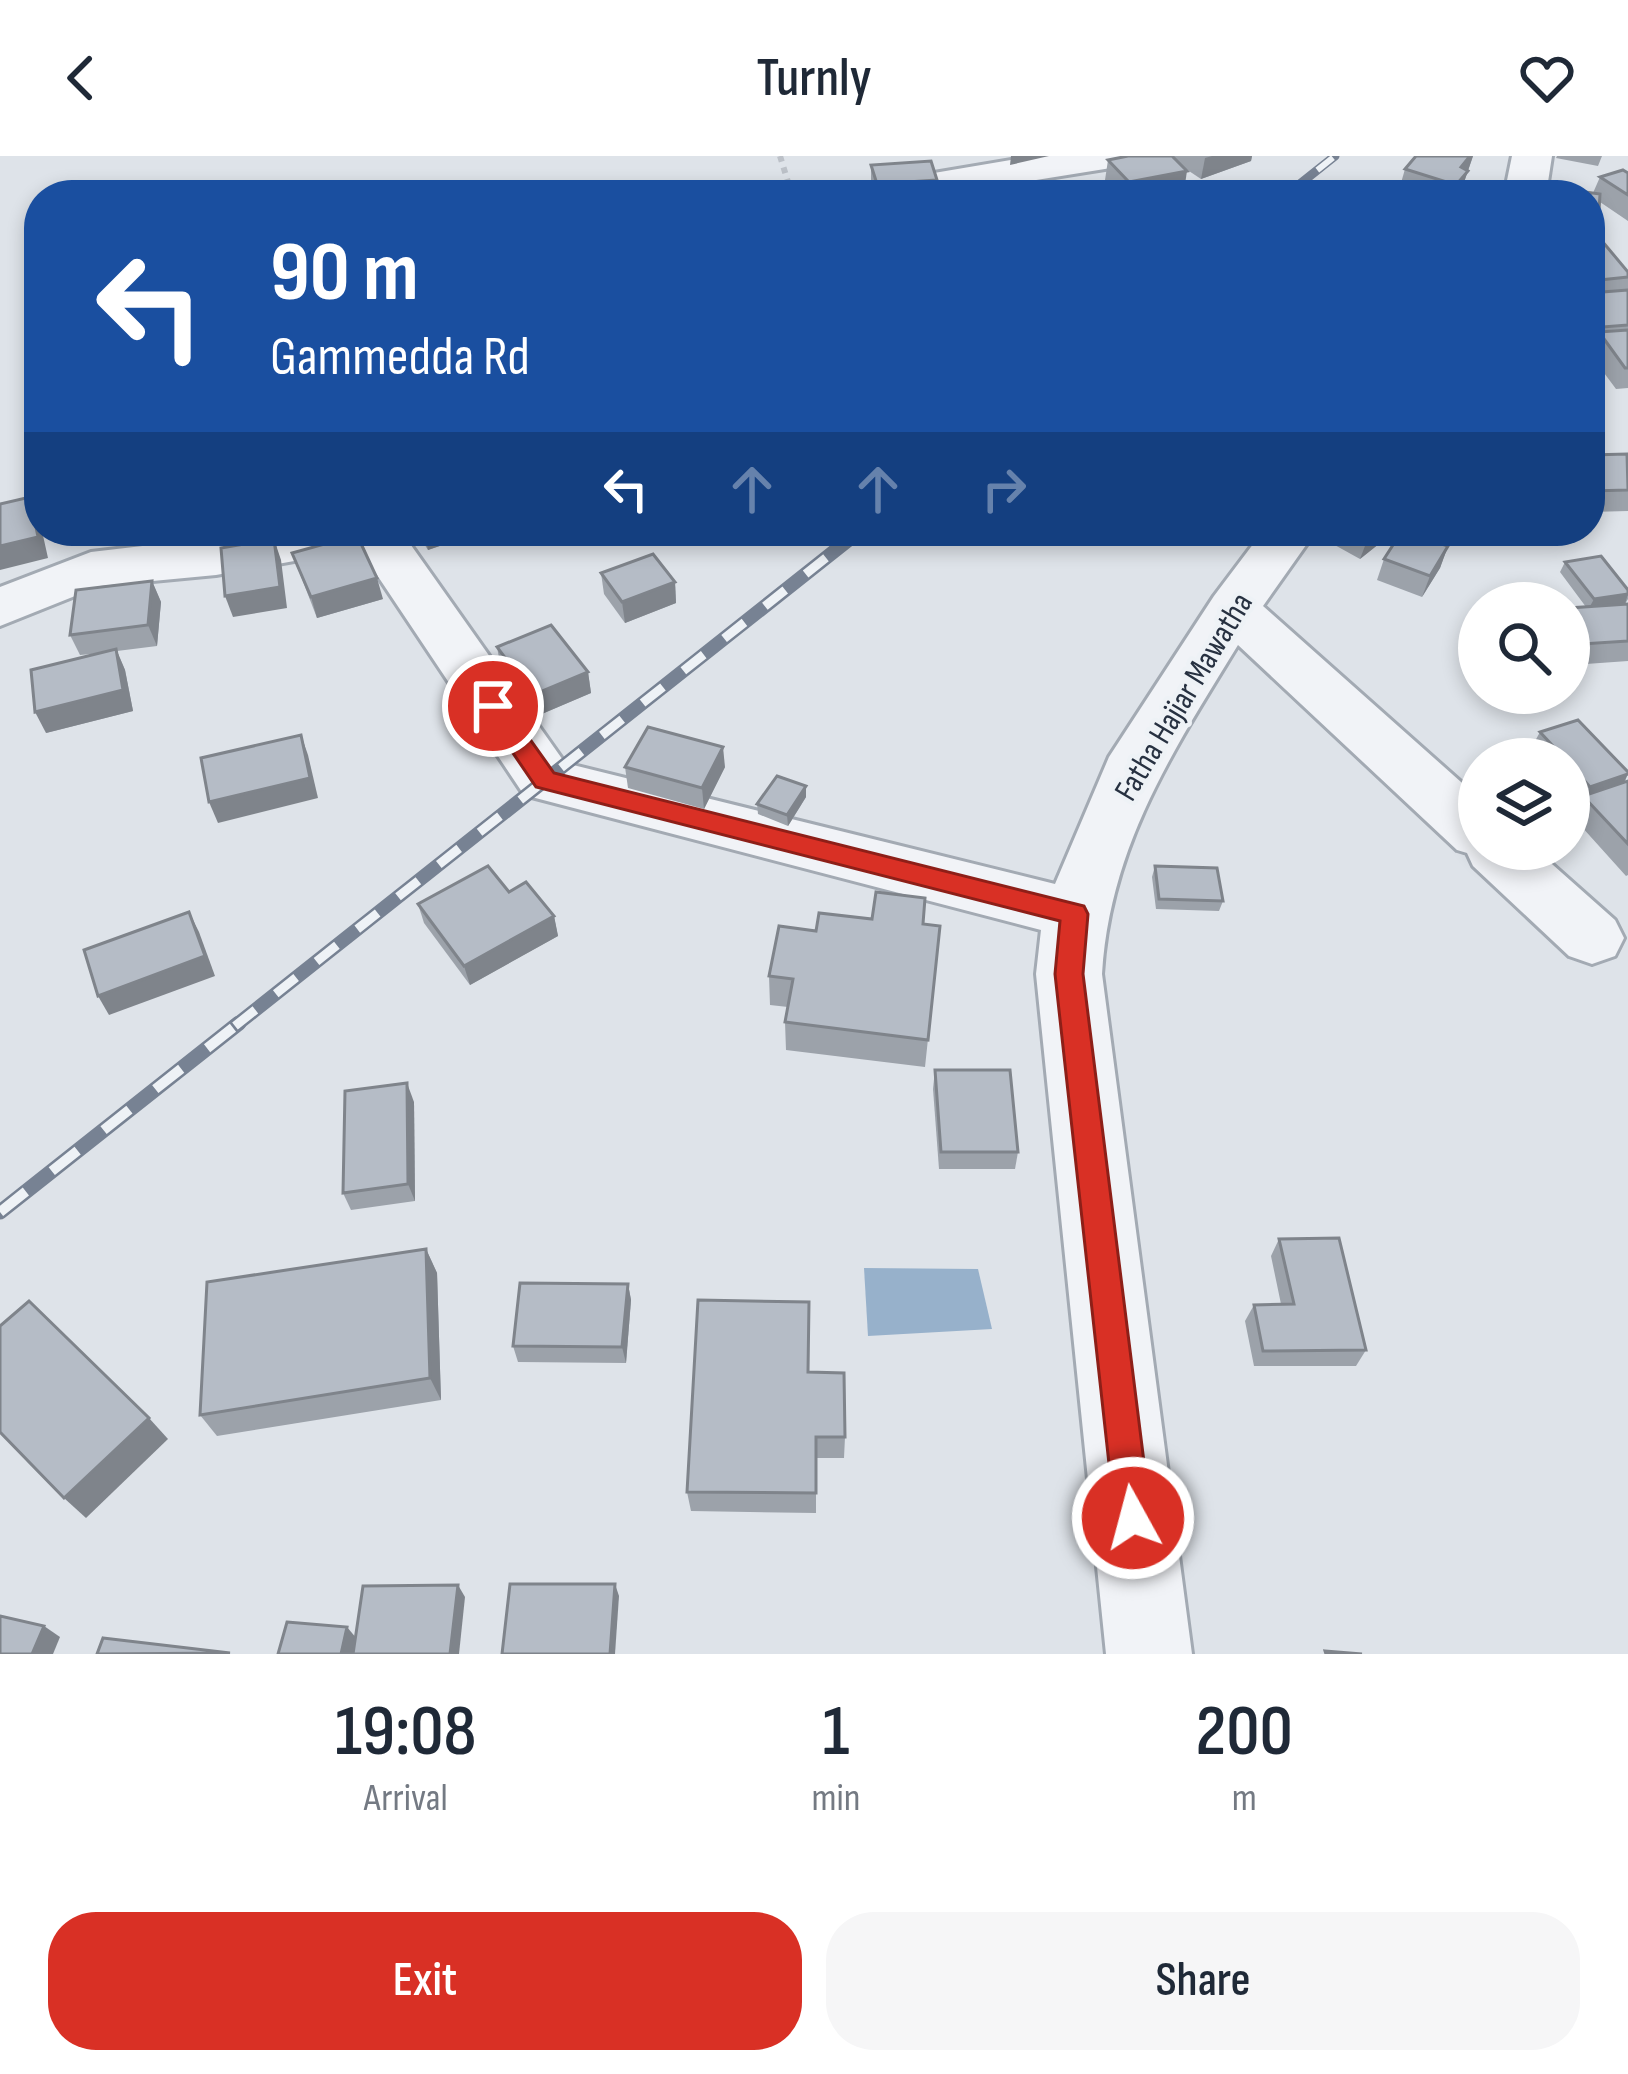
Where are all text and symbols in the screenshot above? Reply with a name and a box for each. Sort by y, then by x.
icon: back [48,45,114,111]
icon: heart [1514,45,1580,111]
text: Turnly [757,46,871,111]
text: 90 m [270,223,419,324]
icon: left [72,228,228,384]
text: Gammedda Rd [270,325,530,390]
icon: left [593,456,659,522]
icon: ahead [719,456,785,522]
icon: ahead [845,456,911,522]
icon: right [971,456,1037,522]
map controls [1458,582,1590,870]
button: search [1458,582,1590,714]
street label: Fatha Hajiar Mawatha [1106,586,1262,808]
pin [442,655,544,757]
icon: arrive [460,673,526,739]
button: layers [1458,738,1590,870]
position arrow [1070,1455,1196,1581]
text: 19:08 [335,1689,477,1776]
text: 1 [823,1689,849,1776]
text: 200 [1196,1689,1293,1776]
text: Arrival [364,1775,448,1822]
text: min [812,1775,861,1822]
text: m [1232,1775,1257,1822]
button: Exit [48,1912,802,2050]
button: Share [826,1912,1580,2050]

